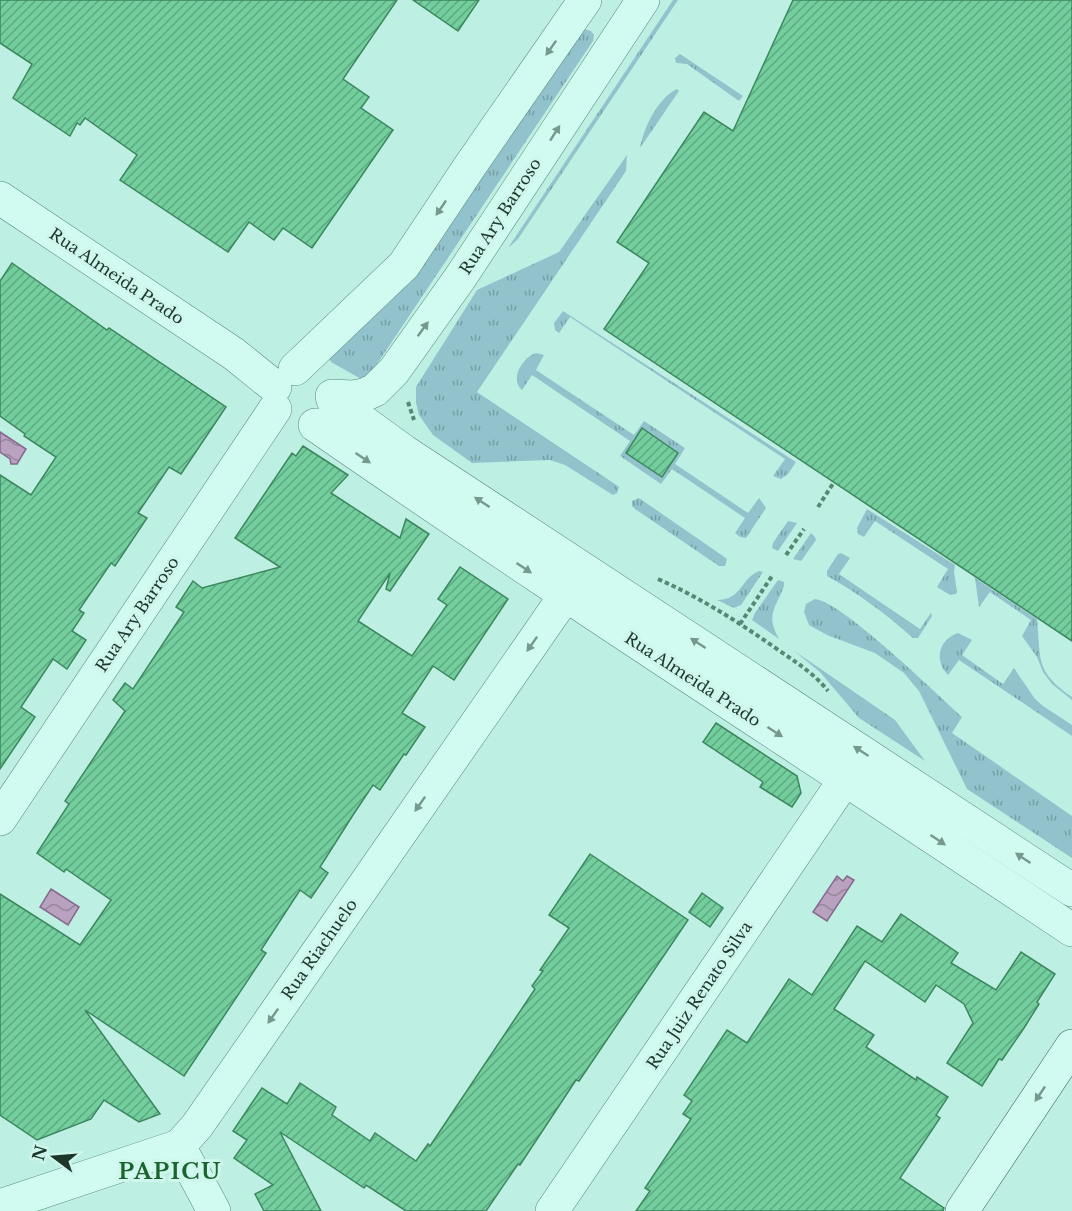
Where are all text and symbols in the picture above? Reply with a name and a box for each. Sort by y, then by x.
one-way arrow [546,40,558,55]
one-way arrow [550,124,561,141]
street label: Rua Ary Barroso [455,154,545,278]
one-way arrow [435,200,447,216]
street label: Rua Almeida Prado [46,223,188,329]
one-way arrow [417,322,429,338]
one-way arrow [355,452,371,464]
one-way arrow [474,496,490,507]
street label: Rua Ary Barroso [91,553,183,675]
one-way arrow [516,562,532,574]
street label: Rua Almeida Prado [621,628,765,730]
one-way arrow [527,636,538,652]
one-way arrow [689,638,706,649]
one-way arrow [767,727,784,738]
one-way arrow [852,745,869,756]
one-way arrow [415,796,426,812]
one-way arrow [930,834,946,845]
one-way arrow [1016,852,1032,864]
street label: Rua Riachuelo [277,895,361,1003]
street label: Rua Juiz Renato Silva [642,917,756,1073]
one-way arrow [268,1008,279,1024]
one-way arrow [1034,1086,1045,1103]
north arrow [24,1127,84,1187]
text: N [28,1143,51,1163]
district label: PAPICU [118,1158,222,1185]

